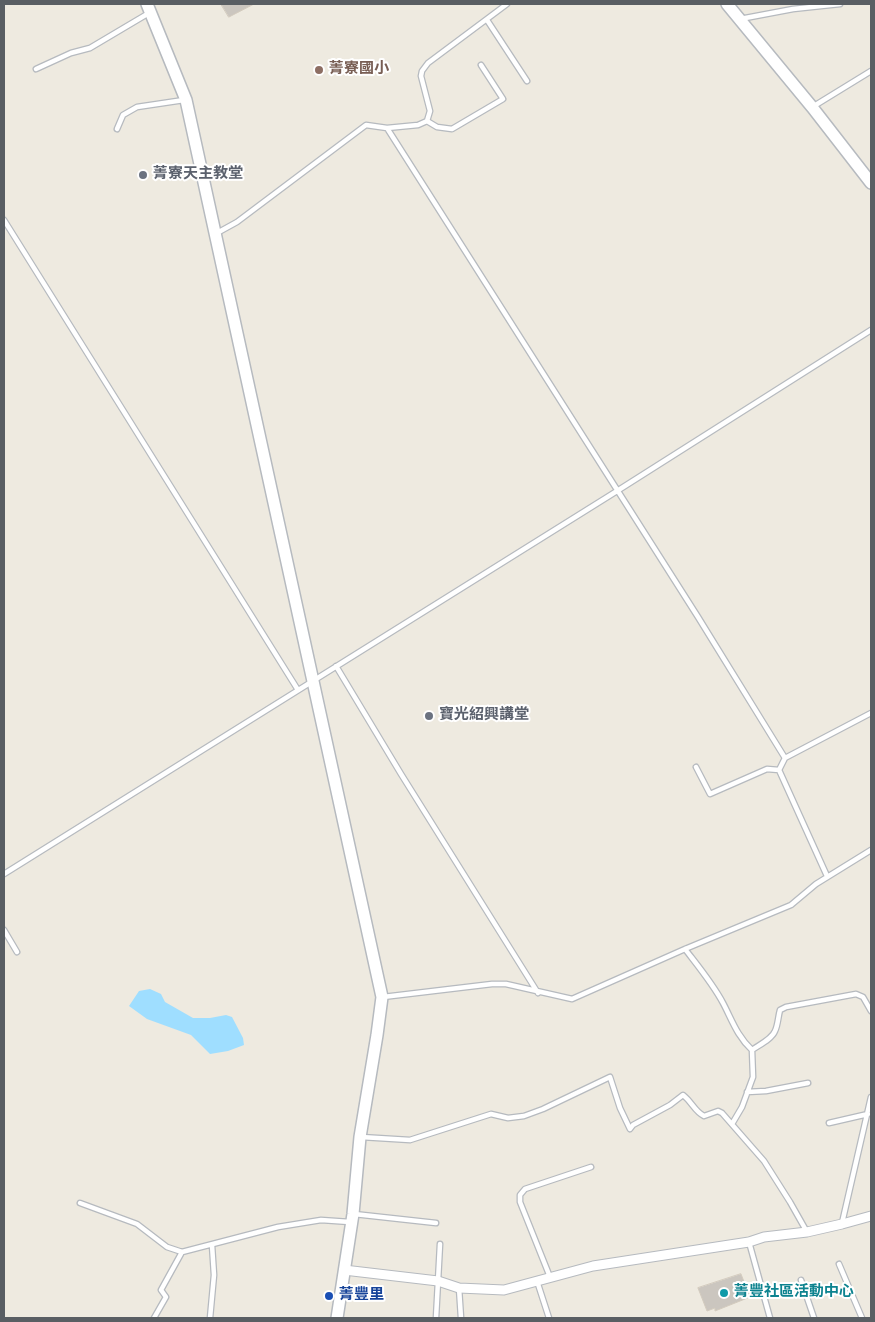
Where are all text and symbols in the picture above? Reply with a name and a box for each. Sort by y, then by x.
place label: 菁寮國小 [329,61,389,79]
marker: 菁寮國小 [313,64,325,76]
place label: 菁寮天主教堂 [153,166,243,184]
marker: 菁寮天主教堂 [137,169,149,181]
place label: 寶光紹興講堂 [439,707,529,725]
marker: 寶光紹興講堂 [423,710,435,722]
place label: 菁豐社區活動中心 [734,1284,854,1302]
place label: 菁豐里 [339,1287,384,1305]
marker: 菁豐社區活動中心 [718,1287,730,1299]
marker: 菁豐里 [323,1290,335,1302]

